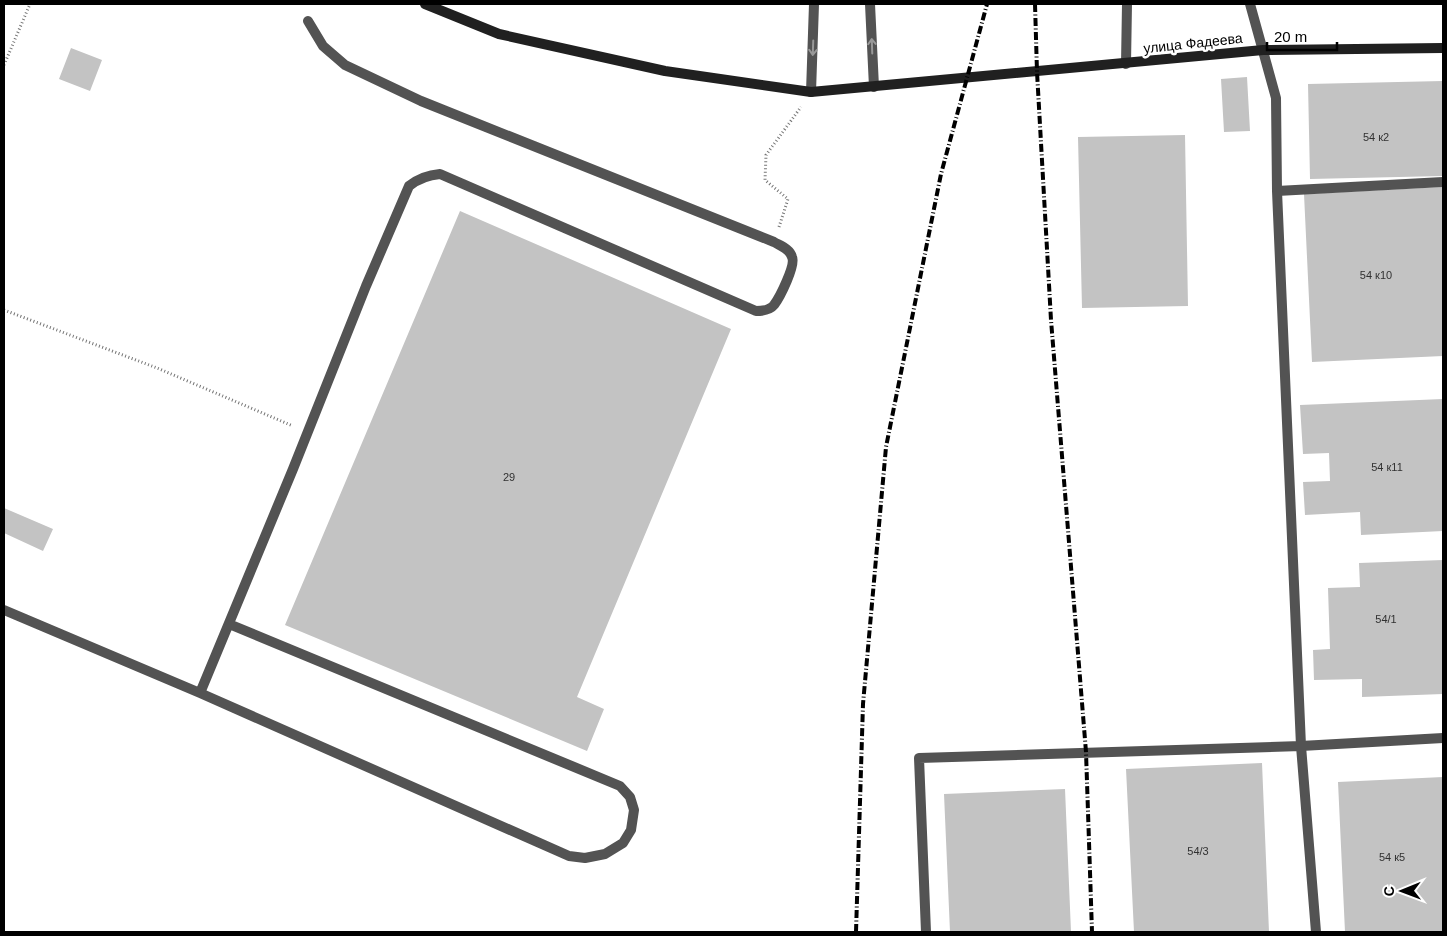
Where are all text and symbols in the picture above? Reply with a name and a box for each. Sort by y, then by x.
scale bar [1267,20,1337,52]
text: 20 m [1274,28,1307,45]
street label: улица Фадеева [1143,30,1244,56]
one-way arrow [867,38,877,54]
one-way arrow [808,40,817,56]
house number: 54 к2 [1363,131,1389,143]
house number: 54 к10 [1360,269,1392,281]
house number: 54 к11 [1371,461,1403,473]
house number: 29 [503,471,515,483]
house number: 54/1 [1375,613,1397,625]
house number: 54/3 [1187,845,1209,857]
house number: 54 к5 [1379,851,1405,863]
north arrow [1377,866,1427,916]
text: С [1381,886,1397,896]

